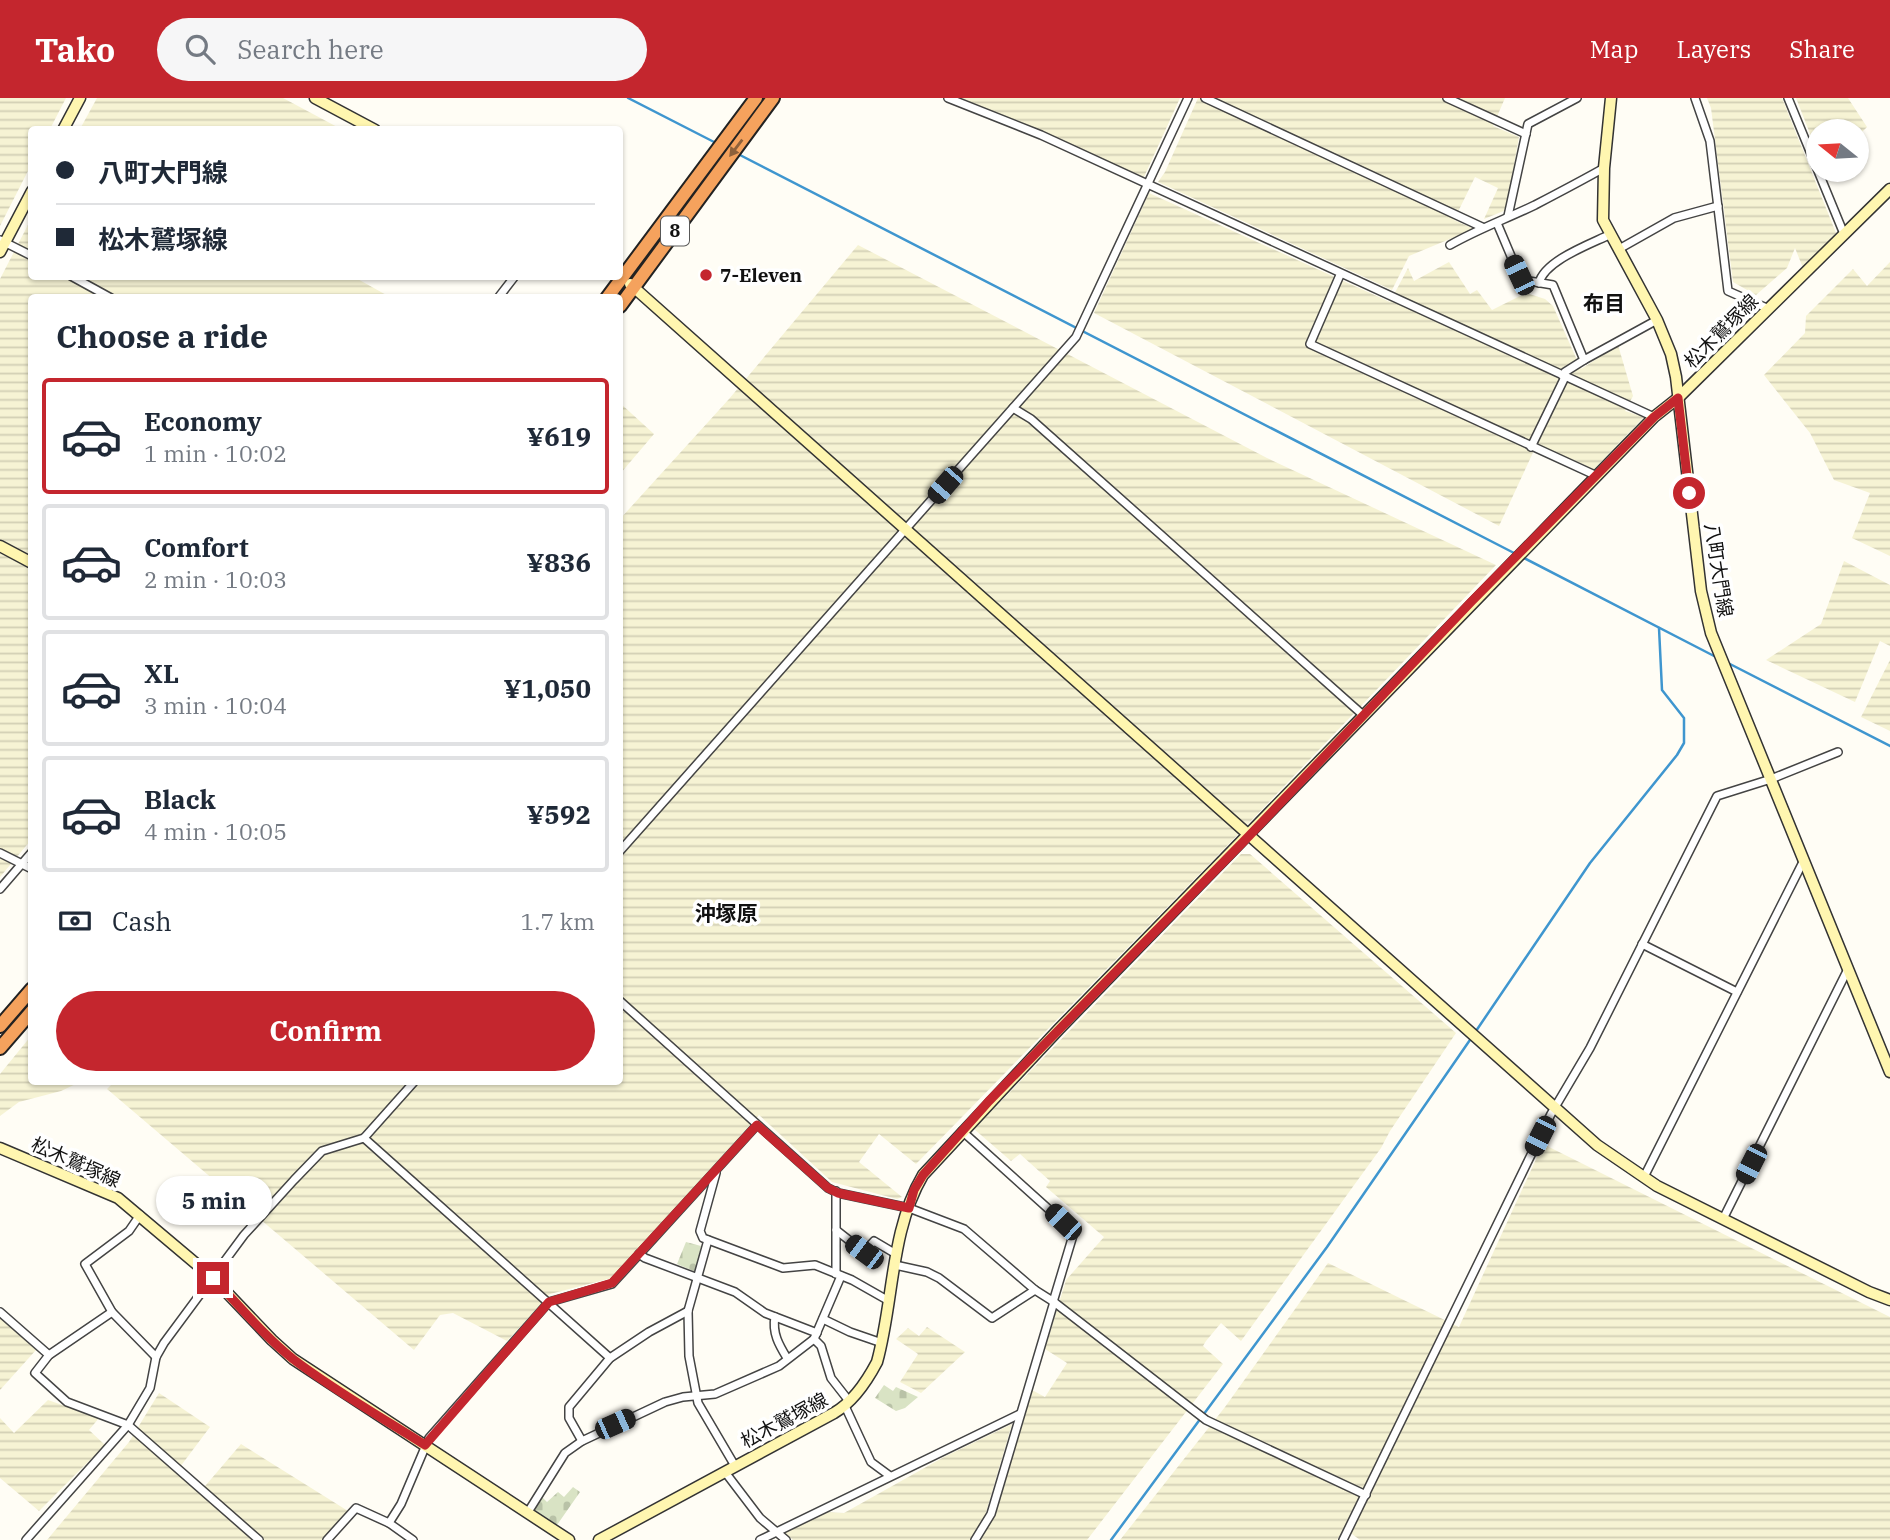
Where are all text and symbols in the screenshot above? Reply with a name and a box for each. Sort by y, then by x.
search box [157,18,647,81]
text: Tako [35,28,115,71]
icon: search [181,30,219,68]
text: Search here [237,32,384,66]
text: Map [1590,33,1638,65]
text: Layers [1676,33,1751,65]
text: Share [1789,33,1855,65]
north arrow [1806,119,1869,182]
map controls [1806,119,1869,182]
one-way arrow [729,139,743,157]
text: 八町大門線 [98,155,228,189]
road number: 8 [661,216,689,246]
text: 松木鷲塚線 [98,222,228,256]
car [1501,252,1538,298]
place label: 7-Eleven [720,263,802,287]
marker: 7-Eleven [698,267,714,283]
district label: 布目 [1583,289,1625,317]
street label: 松木鷲塚線 [1679,289,1763,373]
text: Choose a ride [56,315,268,357]
text: Economy [144,404,262,438]
icon: car [60,405,123,468]
text: ¥619 [526,419,591,453]
text: 1 min · 10:02 [144,438,287,468]
car [924,462,967,508]
route start [1673,477,1705,509]
street label: 八町大門線 [1700,521,1738,619]
text: Comfort [144,530,249,564]
icon: car [60,531,123,594]
text: ¥836 [526,545,591,579]
text: 2 min · 10:03 [144,564,287,594]
text: XL [144,656,179,690]
icon: car [60,657,123,720]
text: ¥1,050 [504,671,591,705]
text: 3 min · 10:04 [144,690,287,720]
text: Black [144,782,216,816]
icon: car [60,783,123,846]
text: ¥592 [526,797,591,831]
text: 4 min · 10:05 [144,816,287,846]
district label: 沖塚原 [695,899,758,927]
icon: cash [56,902,94,940]
text: Cash [112,904,172,938]
text: 1.7 km [521,906,595,936]
button: Confirm [56,991,595,1071]
car [1522,1113,1559,1159]
street label: 松木鷲塚線 [28,1132,124,1192]
car [1733,1141,1770,1187]
callout: 5 min [155,1176,271,1226]
text: 5 min [182,1185,246,1215]
car [1041,1200,1086,1244]
car [841,1231,888,1273]
route end [197,1262,229,1294]
street label: 松木鷲塚線 [736,1387,832,1453]
car [592,1406,639,1442]

